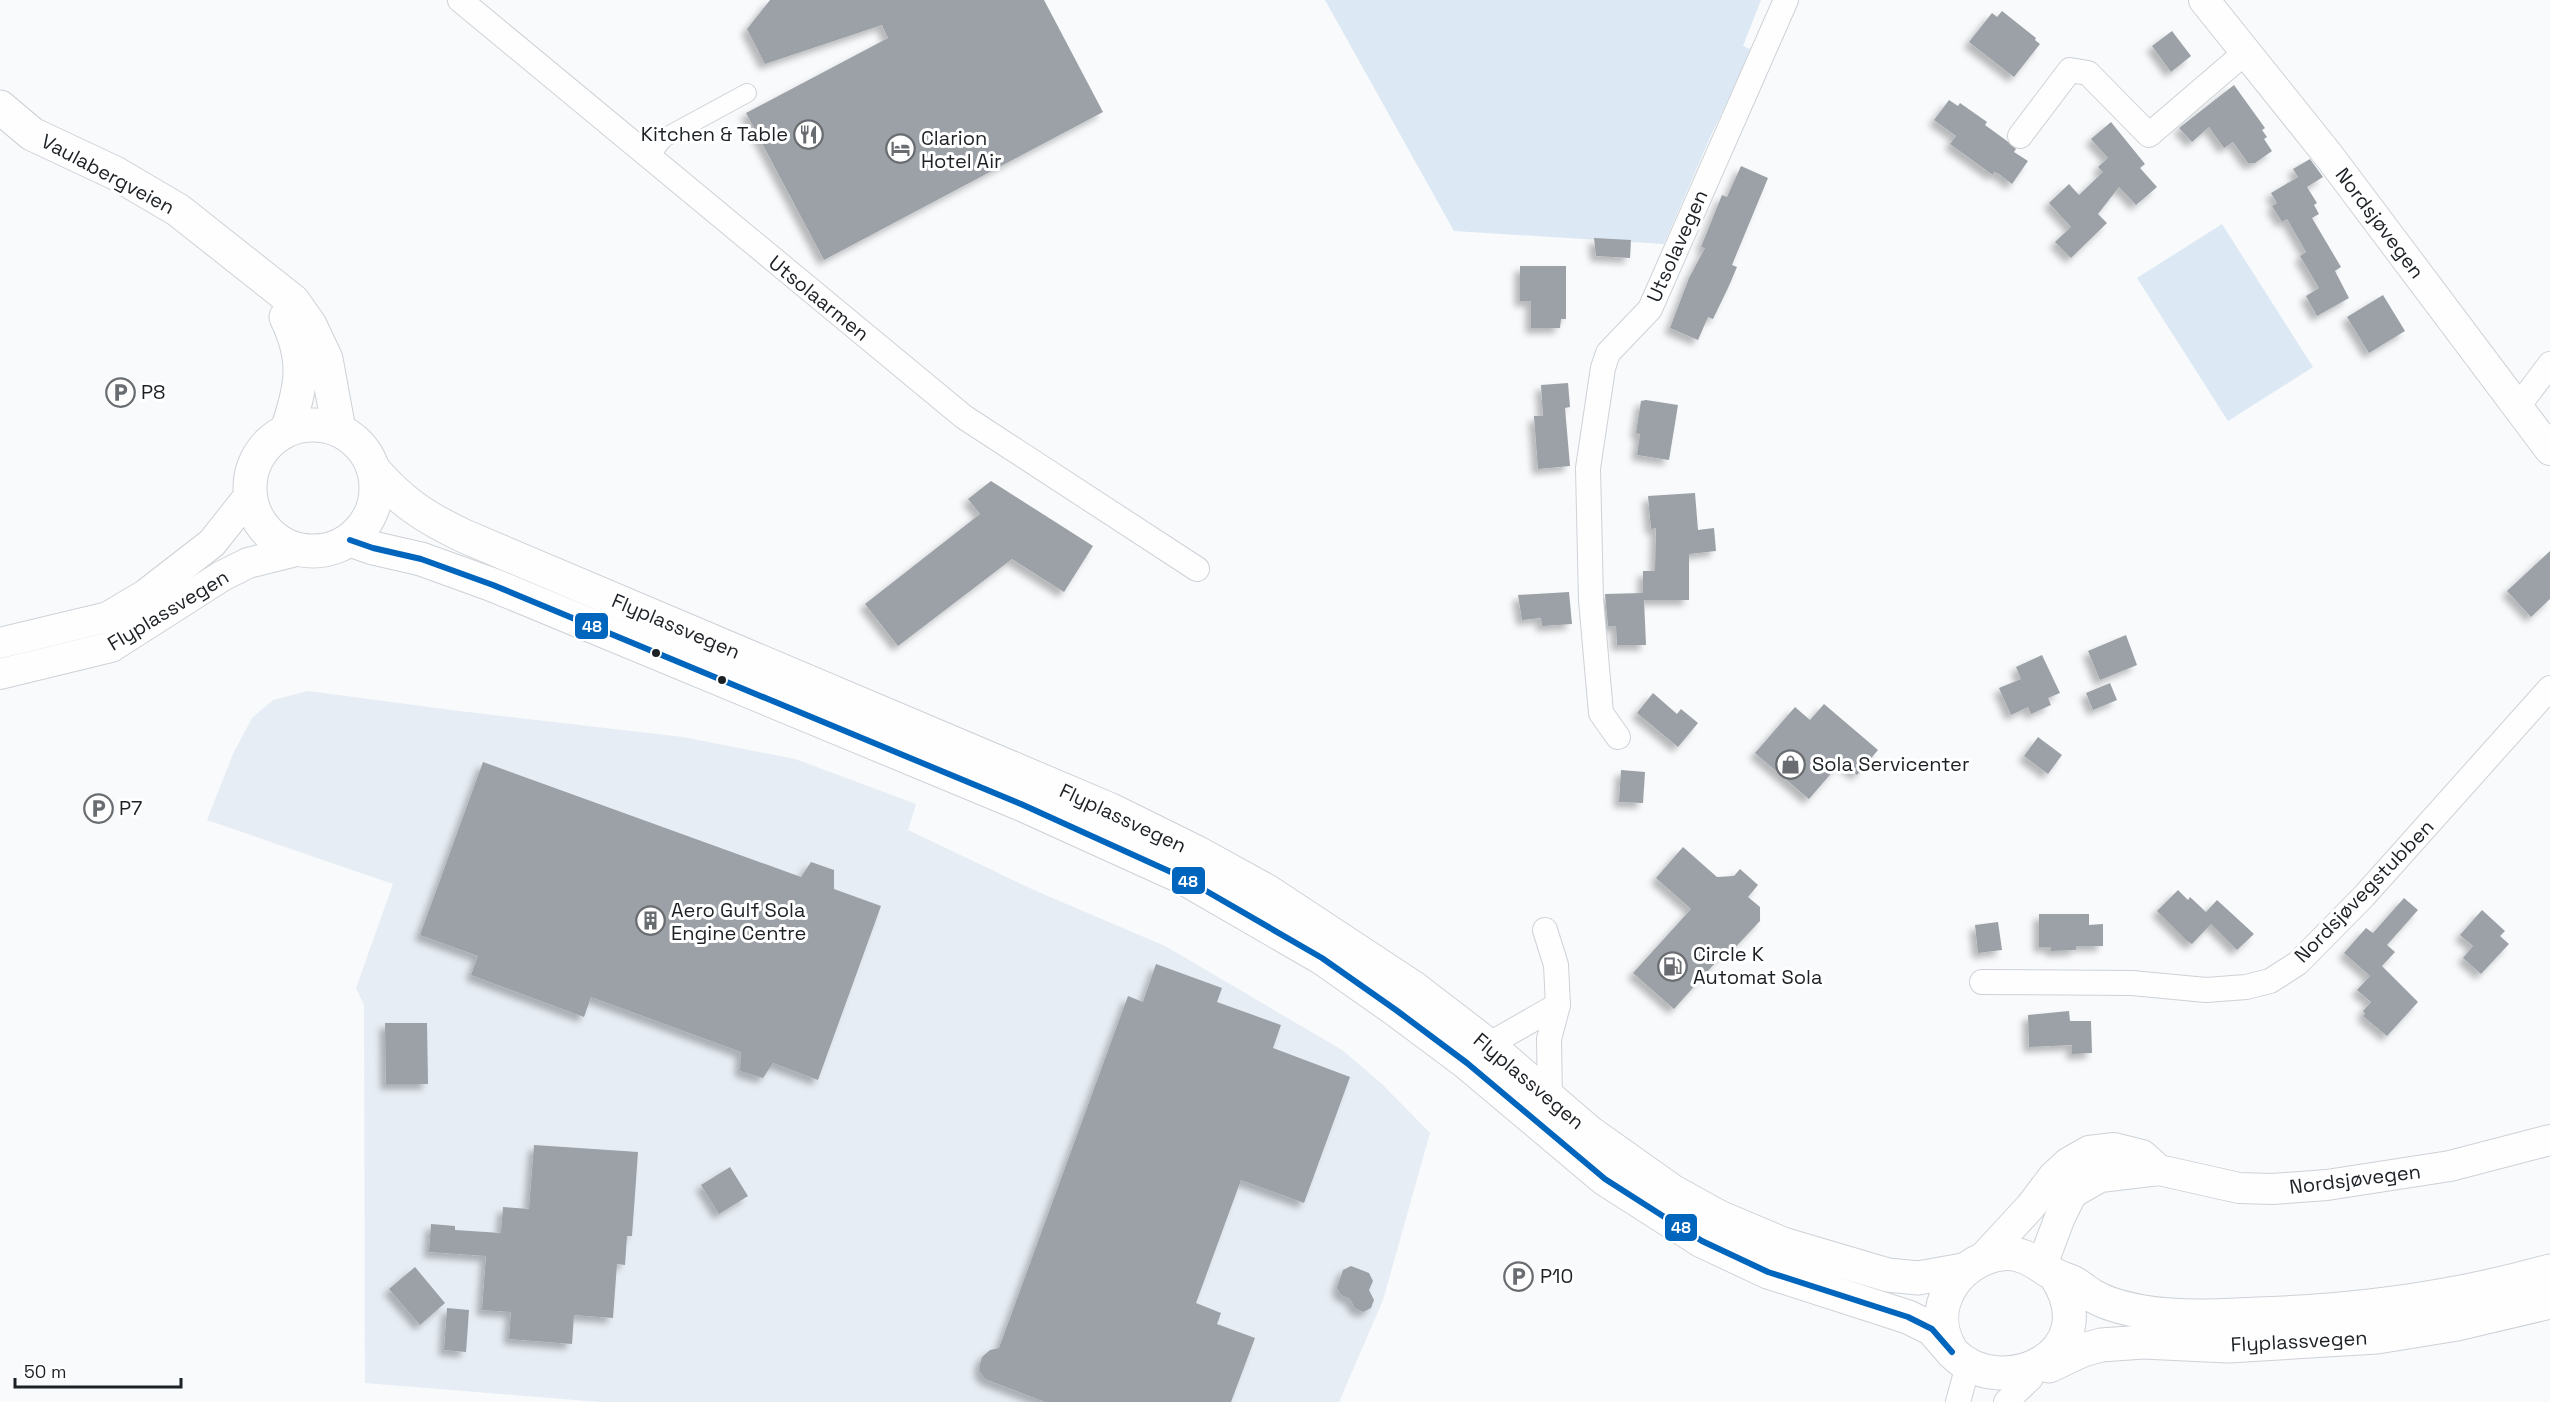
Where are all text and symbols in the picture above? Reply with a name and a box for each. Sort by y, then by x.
restaurant icon: Kitchen & Table [793,118,825,150]
place label: Kitchen & Table [641,121,788,147]
place label: Clarion Hotel Air [921,125,1002,174]
street label: Vaulabergveien [37,128,179,220]
hotel icon: Clarion Hotel Air [884,133,916,165]
street label: Nordsjøvegen [2330,162,2430,284]
street label: Utsolavegen [1641,186,1713,306]
street label: Utsolaarmen [763,249,875,347]
parking icon: P8 [104,376,136,408]
place label: P8 [141,379,165,405]
street label: Flyplassvegen [103,564,233,656]
street label: Flyplassvegen [608,587,744,665]
line badge: 48 [574,612,609,640]
text: 48 [582,616,602,637]
unlabelled marker [650,647,662,659]
unlabelled marker [716,674,728,686]
shop icon: Sola Servicenter [1775,748,1807,780]
place label: Sola Servicenter [1812,751,1969,777]
street label: Flyplassvegen [1055,777,1191,859]
parking icon: P7 [82,792,114,824]
place label: P7 [119,795,142,821]
street label: Nordsjøvegstubben [2289,814,2439,968]
line badge: 48 [1171,866,1206,895]
text: 48 [1178,871,1198,892]
place label: Aero Gulf Sola Engine Centre [671,897,806,946]
building icon: Aero Gulf Sola Engine Centre [634,905,666,937]
place label: Circle K Automat Sola [1693,941,1822,990]
fuel station icon: Circle K Automat Sola [1656,950,1688,982]
street label: Flyplassvegen [1468,1027,1590,1135]
street label: Nordsjøvegen [2288,1158,2422,1200]
line badge: 48 [1664,1213,1698,1242]
text: 48 [1671,1217,1691,1238]
parking icon: P10 [1503,1260,1535,1292]
place label: P10 [1540,1263,1573,1289]
street label: Flyplassvegen [2230,1324,2368,1358]
scale bar [15,1351,182,1389]
text: 50 m [24,1360,66,1383]

